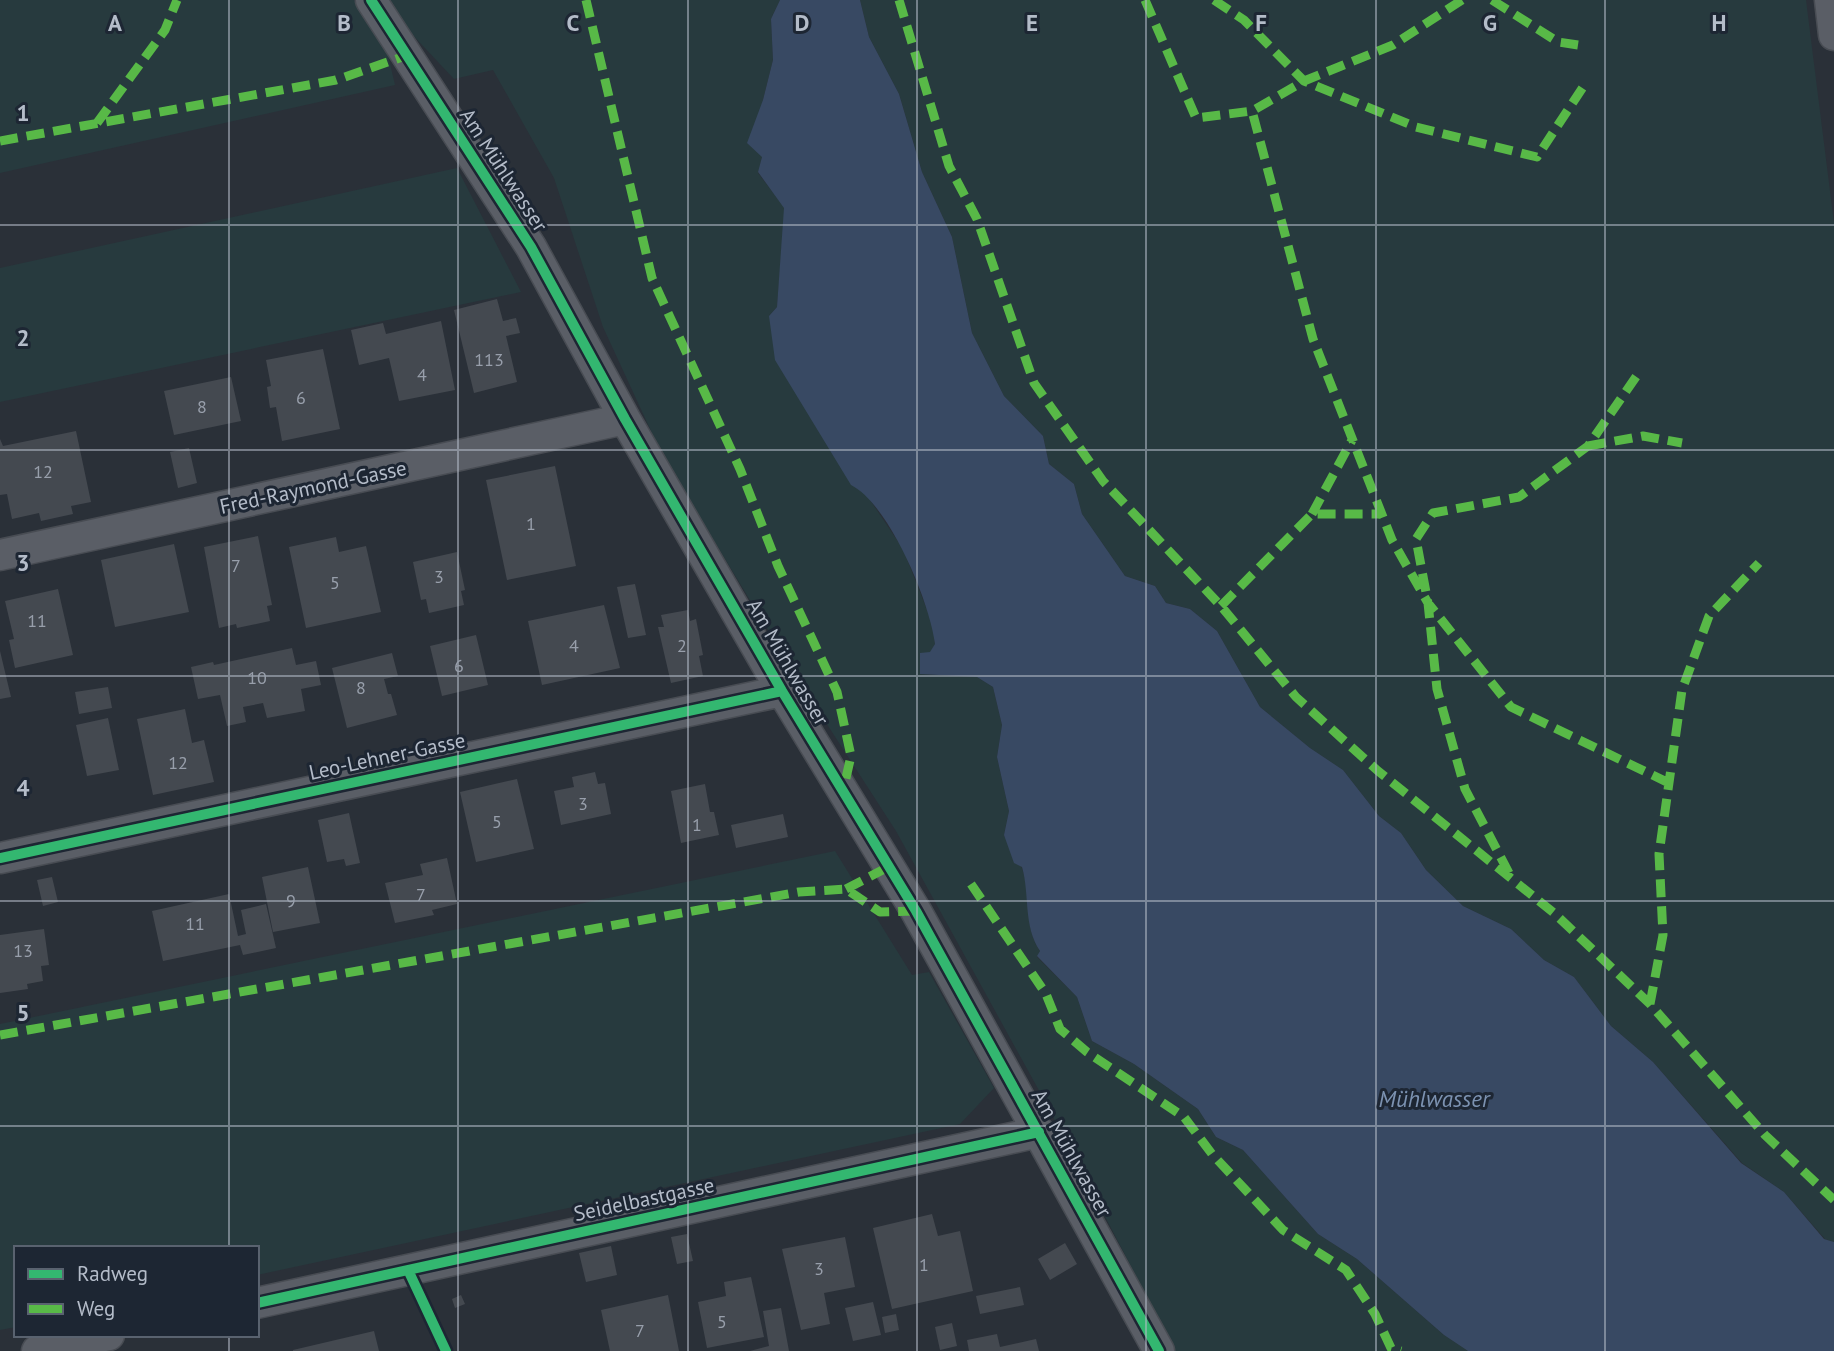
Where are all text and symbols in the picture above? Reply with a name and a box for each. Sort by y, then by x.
text: A [108,8,122,37]
text: B [337,8,351,37]
text: C [567,8,580,37]
text: D [795,8,809,37]
text: E [1026,8,1038,37]
text: F [1255,8,1267,37]
text: G [1483,8,1497,37]
text: H [1712,8,1726,37]
text: 1 [16,98,30,127]
street label: Am Mühlwasser [454,103,554,237]
text: 2 [16,323,30,352]
house number: 113 [474,348,504,371]
house number: 4 [417,363,427,386]
house number: 6 [296,386,306,409]
house number: 8 [197,395,207,418]
street label: Fred-Raymond-Gasse [217,454,409,520]
house number: 12 [33,460,53,483]
house number: 1 [526,512,536,535]
text: 3 [16,548,30,577]
house number: 7 [231,554,241,577]
house number: 3 [434,565,444,588]
house number: 5 [330,571,340,594]
street label: Am Mühlwasser [741,594,835,730]
house number: 11 [27,609,47,632]
house number: 4 [569,634,579,657]
house number: 2 [677,634,687,657]
house number: 6 [454,654,464,677]
house number: 10 [247,666,267,689]
house number: 8 [356,676,366,699]
street label: Leo-Lehner-Gasse [306,726,468,786]
house number: 12 [168,751,188,774]
text: 4 [16,773,30,802]
house number: 3 [578,792,588,815]
house number: 5 [492,810,502,833]
house number: 1 [692,813,702,836]
house number: 7 [416,883,426,906]
house number: 9 [286,889,296,912]
house number: 11 [185,912,205,935]
house number: 13 [13,939,33,962]
text: 5 [16,998,30,1027]
street label: Am Mühlwasser [1026,1084,1118,1222]
water label: Mühlwasser [1379,1084,1491,1113]
street label: Seidelbastgasse [571,1171,717,1227]
legend [14,1246,259,1337]
house number: 1 [919,1253,929,1276]
house number: 3 [814,1257,824,1280]
text: Radweg [77,1260,148,1287]
text: Weg [77,1295,115,1322]
house number: 5 [717,1310,727,1333]
house number: 7 [635,1319,645,1342]

